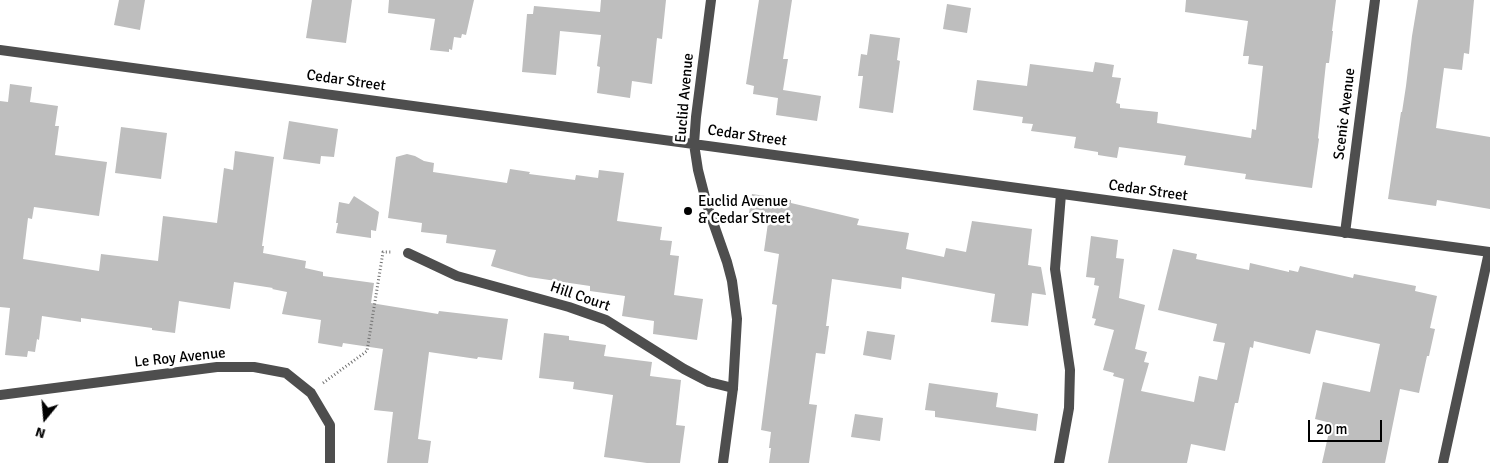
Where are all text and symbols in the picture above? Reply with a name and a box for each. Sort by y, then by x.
street label: Euclid Avenue [672,52,698,144]
street label: Cedar Street [305,67,387,95]
street label: Scenic Avenue [1330,67,1360,161]
street label: Cedar Street [706,122,788,150]
street label: Cedar Street [1107,177,1189,205]
place label: Euclid Avenue & Cedar Street [698,193,791,228]
marker: Euclid Avenue & Cedar Street [682,205,694,217]
street label: Hill Court [548,278,612,316]
street label: Le Roy Avenue [133,344,227,372]
north arrow [20,393,70,443]
scale bar [1310,410,1384,442]
text: 20 m [1316,420,1347,438]
text: N [33,423,48,442]

